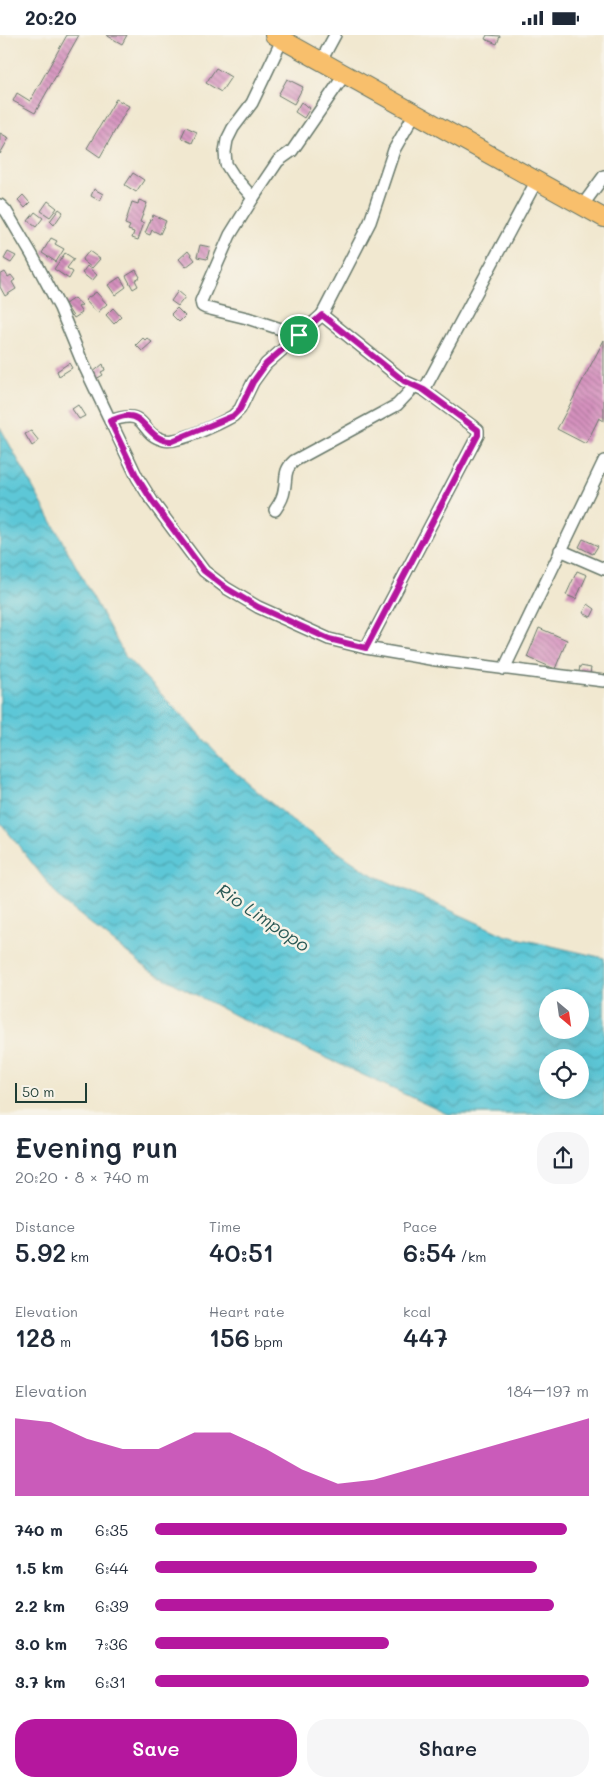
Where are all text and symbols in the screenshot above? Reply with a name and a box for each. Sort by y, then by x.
text: 20:20 [25,5,77,30]
pin [278,314,320,356]
icon: arrive [285,321,313,349]
water label: Rio Limpopo [213,877,315,957]
north arrow [539,989,589,1039]
map controls [539,989,589,1099]
button: locate [539,1049,589,1099]
scale bar [15,1079,88,1103]
text: 50 m [22,1082,54,1101]
text: Evening run [15,1129,178,1165]
button: share [537,1132,589,1184]
text: 20:20 · 8 × 740 m [15,1166,149,1187]
text: Distance [15,1217,75,1236]
text: Time [209,1217,241,1236]
text: Pace [403,1217,437,1236]
text: 5.92 [15,1236,66,1268]
text: 40:51 [209,1236,274,1268]
text: 6:54 [403,1236,456,1268]
text: km [66,1247,89,1266]
text: /km [456,1247,487,1266]
text: Elevation [15,1302,78,1321]
text: Heart rate [209,1302,285,1321]
text: kcal [403,1302,431,1321]
text: 128 [15,1321,55,1353]
text: 156 [209,1321,250,1353]
text: 447 [403,1321,448,1353]
text: m [55,1332,71,1351]
text: bpm [250,1332,283,1351]
text: Elevation [15,1380,87,1401]
text: 184–197 m [506,1380,589,1401]
text: 740 m [15,1519,63,1540]
text: 6:35 [95,1519,128,1540]
text: 1.5 km [15,1557,63,1578]
text: 6:44 [95,1557,128,1578]
text: 2.2 km [15,1595,65,1616]
text: 6:39 [95,1595,128,1616]
text: 3.0 km [15,1633,67,1654]
text: 7:36 [95,1633,128,1654]
text: 3.7 km [15,1671,66,1692]
text: 6:31 [95,1671,126,1692]
button: Save [15,1719,297,1777]
button: Share [307,1719,589,1777]

